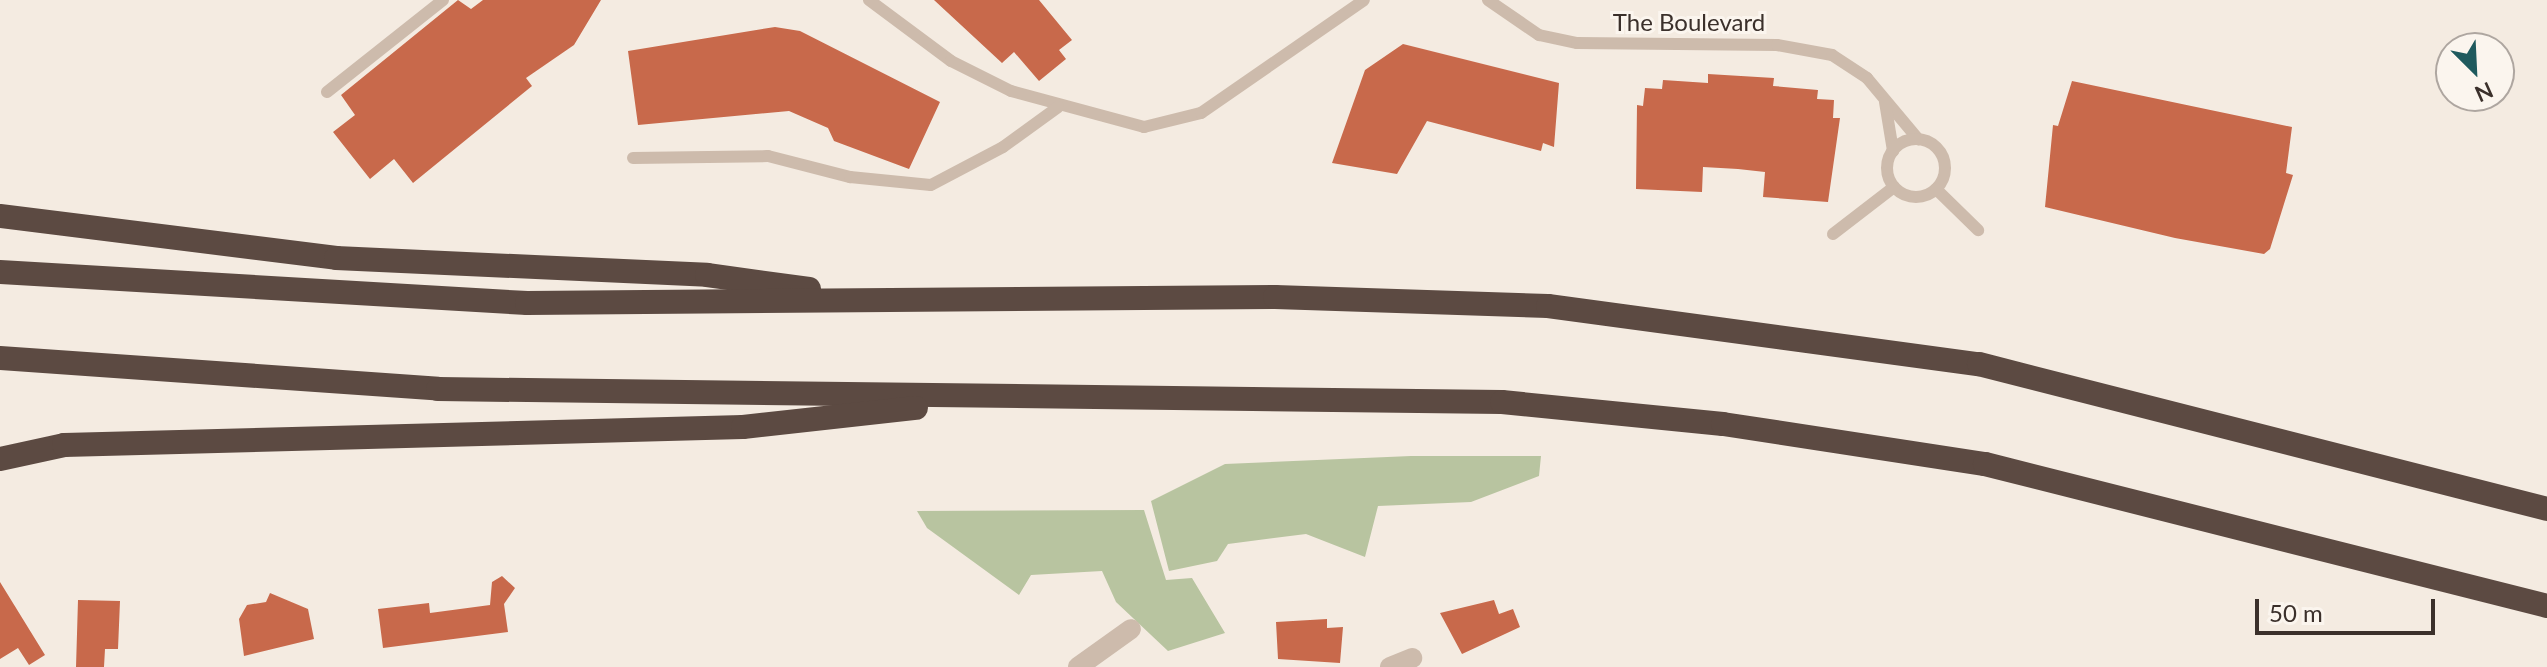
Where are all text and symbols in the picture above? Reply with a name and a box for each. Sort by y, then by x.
street label: The Boulevard [1613,8,1765,36]
north arrow [2435,32,2515,112]
text: N [2471,77,2497,108]
scale bar [2259,583,2439,633]
text: 50 m [2269,598,2323,627]

